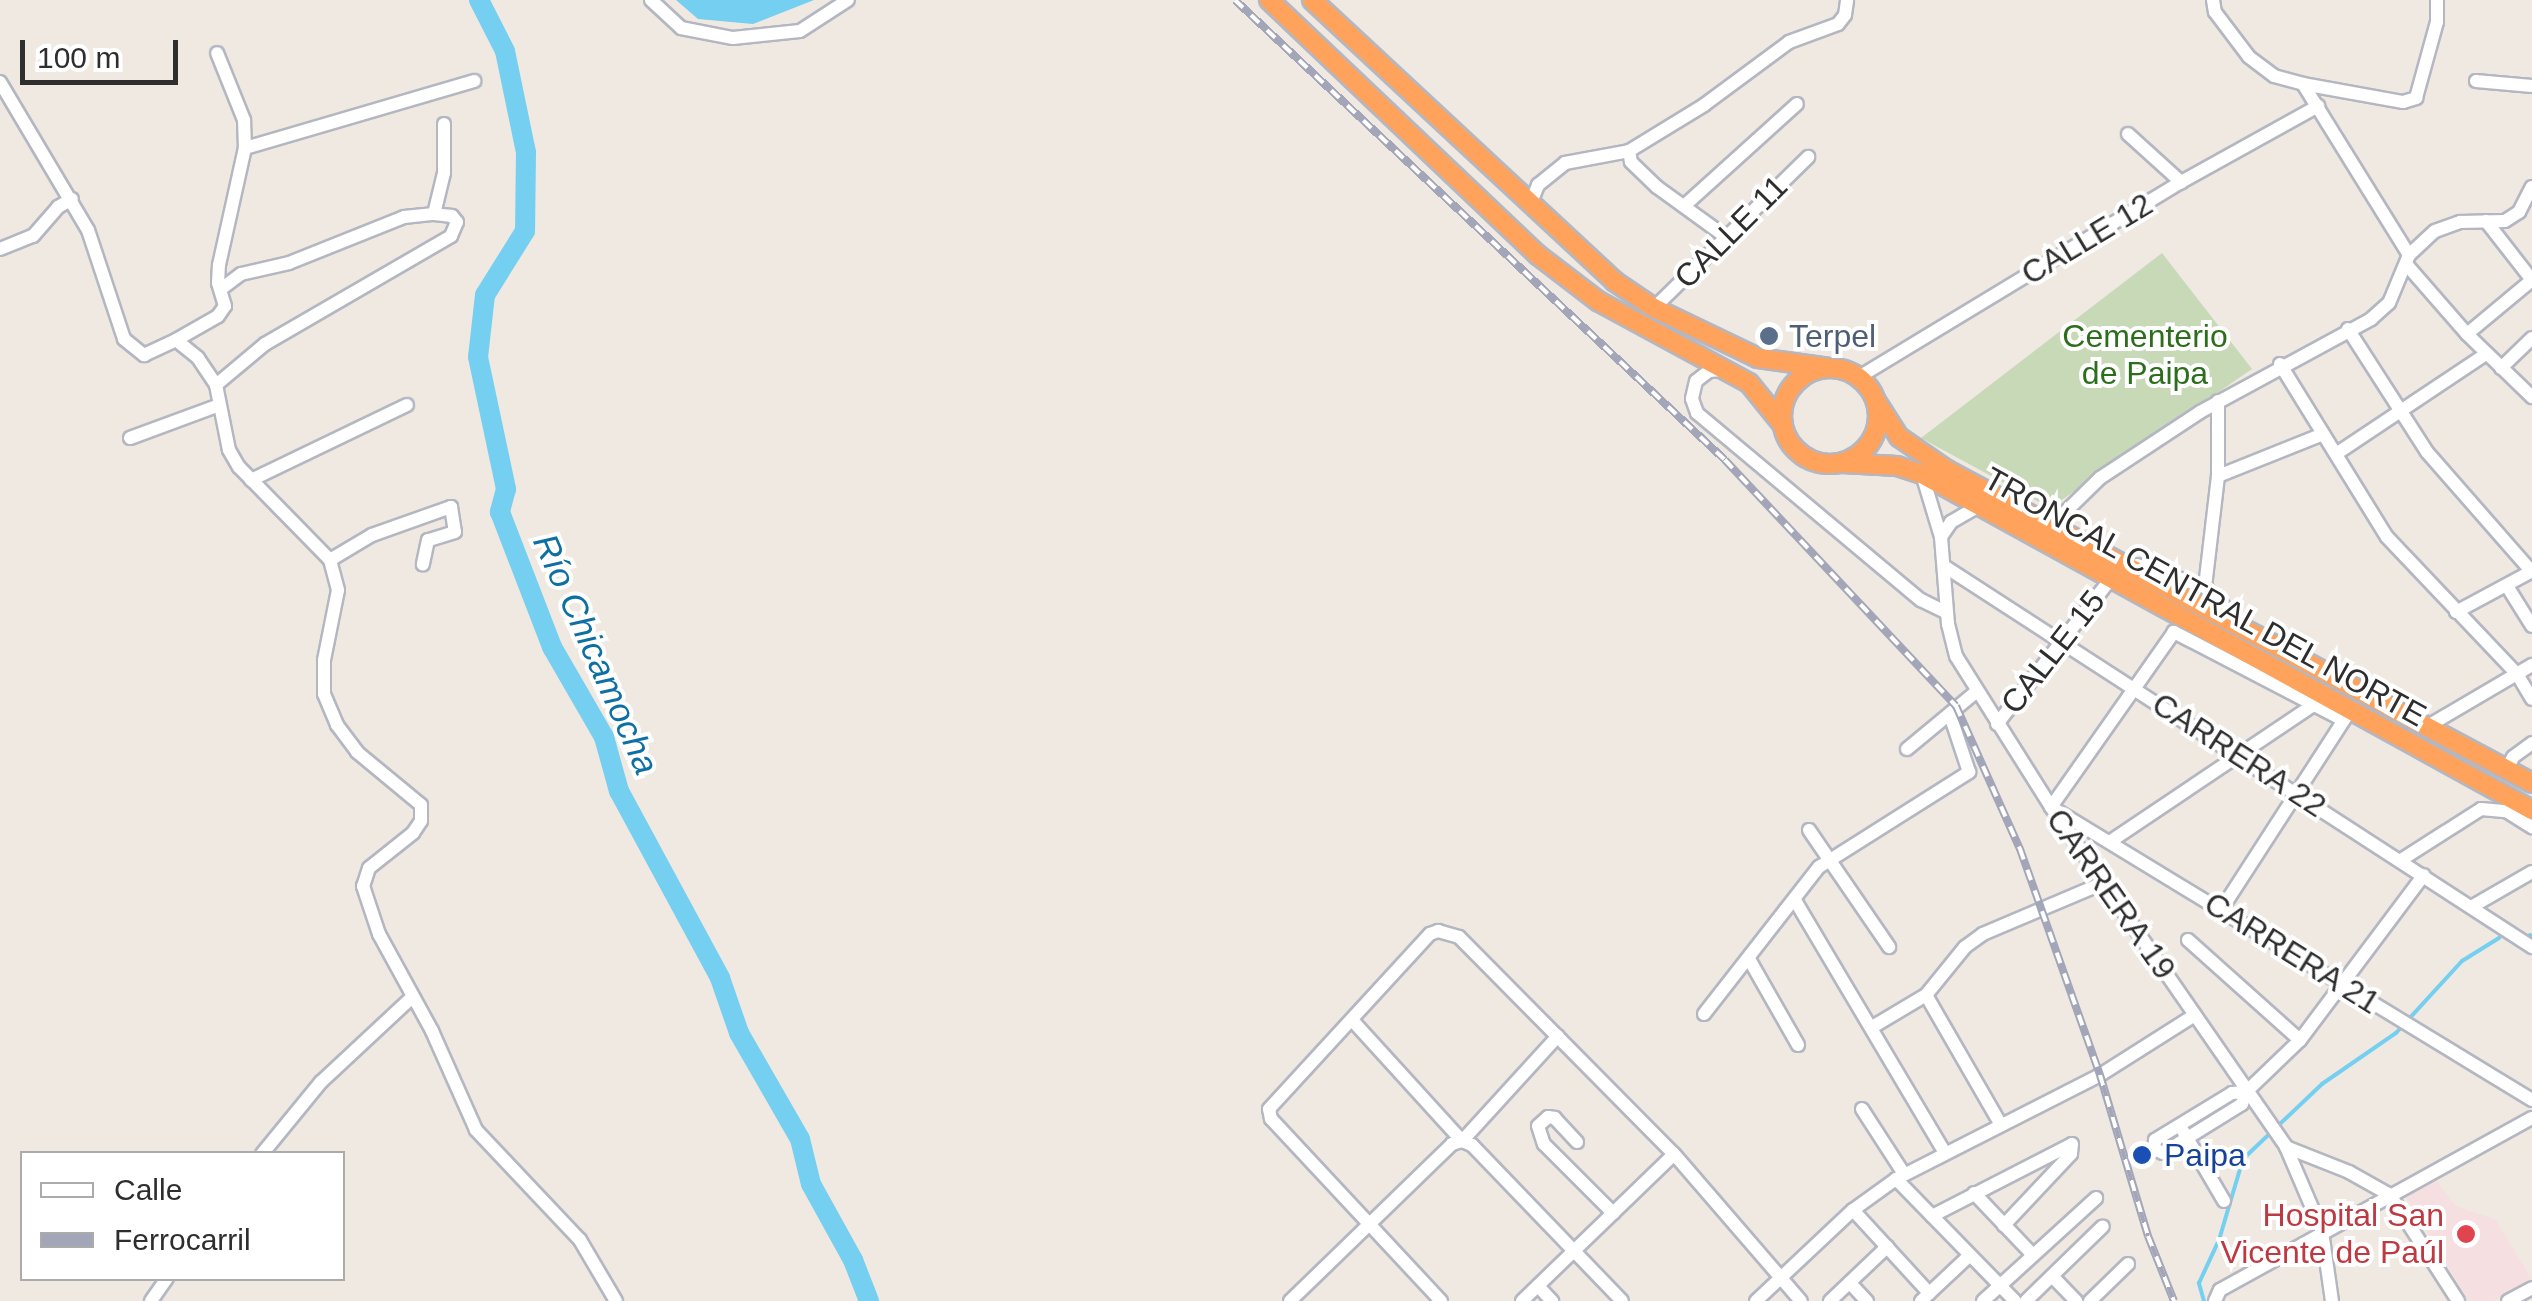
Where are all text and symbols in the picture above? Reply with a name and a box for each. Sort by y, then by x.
scale bar [25,20,182,82]
text: 100 m [37,41,120,74]
street label: CALLE 11 [1667,168,1795,296]
street label: CALLE 12 [2015,185,2159,293]
place label: Terpel [1789,317,1876,355]
park label: Cementerio de Paipa [2062,318,2228,393]
marker: Terpel [1758,325,1780,347]
street label: TRONCAL CENTRAL DEL NORTE [1976,458,2434,736]
water label: Río Chicamocha [524,527,668,781]
street label: CALLE 15 [1993,583,2113,721]
street label: CARRERA 22 [2144,684,2334,826]
street label: CARRERA 19 [2038,801,2184,987]
street label: CARRERA 21 [2197,883,2387,1023]
place label: Paipa [2164,1136,2246,1174]
marker: Paipa [2129,1142,2155,1168]
legend [20,1151,345,1281]
text: Calle [114,1173,182,1206]
place label: Hospital San Vicente de Paúl [2220,1197,2444,1272]
marker: Hospital San Vicente de Paúl [2453,1221,2479,1247]
text: Ferrocarril [114,1223,251,1256]

